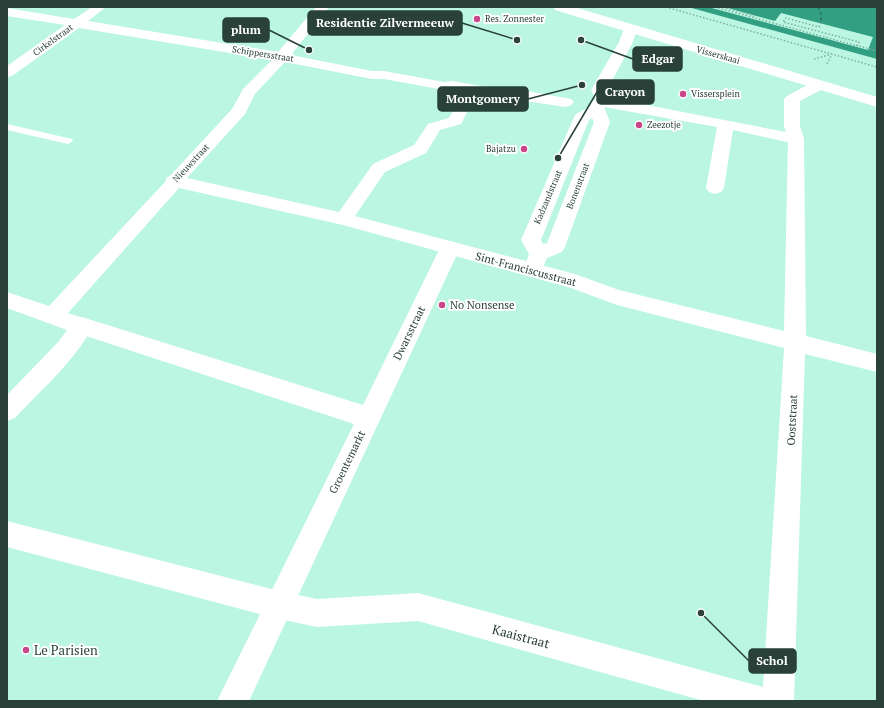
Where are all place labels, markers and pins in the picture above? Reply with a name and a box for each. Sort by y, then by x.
callout: Residentie Zilvermeeuw [308,11,462,35]
place label: Res. Zonnester [485,13,545,25]
marker: Res. Zonnester [472,14,482,24]
callout: plum [223,18,269,42]
callout: Edgar [633,47,682,71]
callout: Crayon [597,80,654,104]
callout: Montgomery [438,87,528,111]
place label: Vissersplein [691,88,741,100]
marker: Vissersplein [678,89,688,99]
place label: Zeezotje [647,119,681,131]
marker: Zeezotje [634,120,644,130]
place label: Bajatzu [486,143,516,155]
marker: Bajatzu [519,144,529,154]
place label: No Nonsense [450,298,515,312]
marker: No Nonsense [437,300,447,310]
place label: Le Parisien [34,641,98,659]
marker: Le Parisien [21,645,31,655]
callout: Schol [749,649,796,673]

